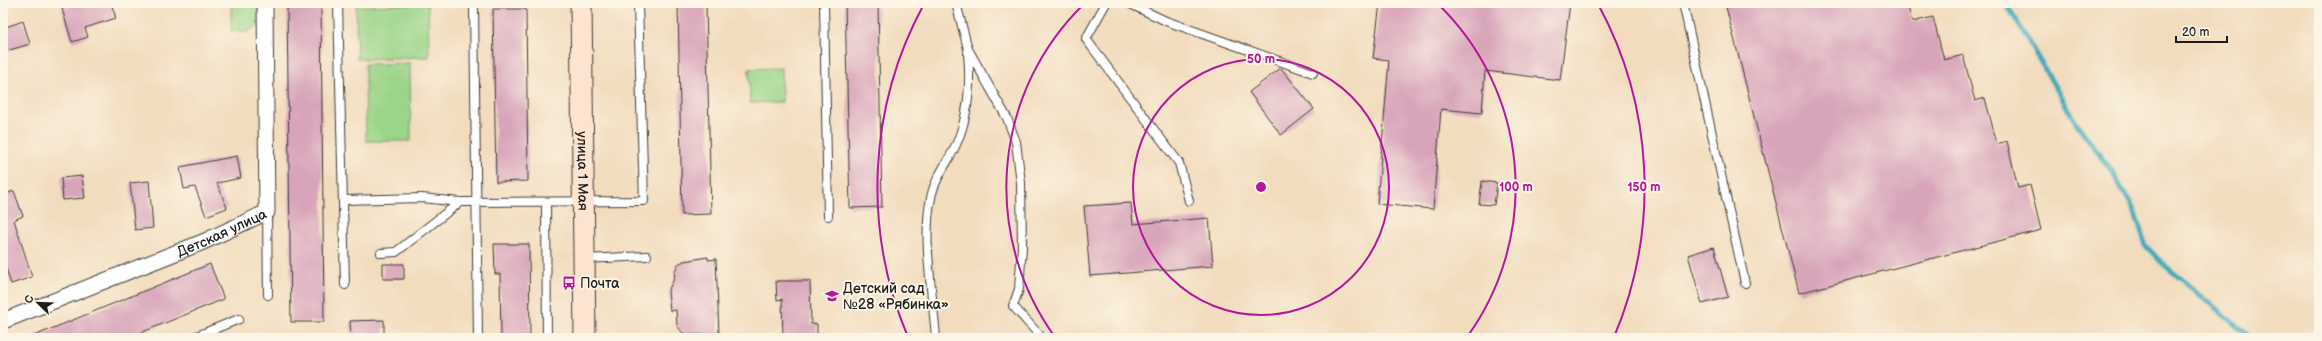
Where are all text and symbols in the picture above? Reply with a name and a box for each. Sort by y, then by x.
scale bar [2176,18,2227,44]
text: 20 m [2182,25,2209,40]
text: 50 m [1247,52,1275,67]
street label: улица 1 Мая [574,131,591,211]
centre of rings [1254,180,1268,194]
text: 100 m [1499,180,1533,195]
text: 150 m [1628,180,1660,195]
street label: Детская улица [175,205,270,260]
bus stop icon: Почта [561,275,577,291]
place label: Почта [580,275,620,292]
place label: Детский сад №28 «Рябинка» [843,280,949,313]
north arrow [18,283,58,323]
school or university icon: Детский сад №28 «Рябинка» [824,288,840,304]
text: С [22,293,37,305]

